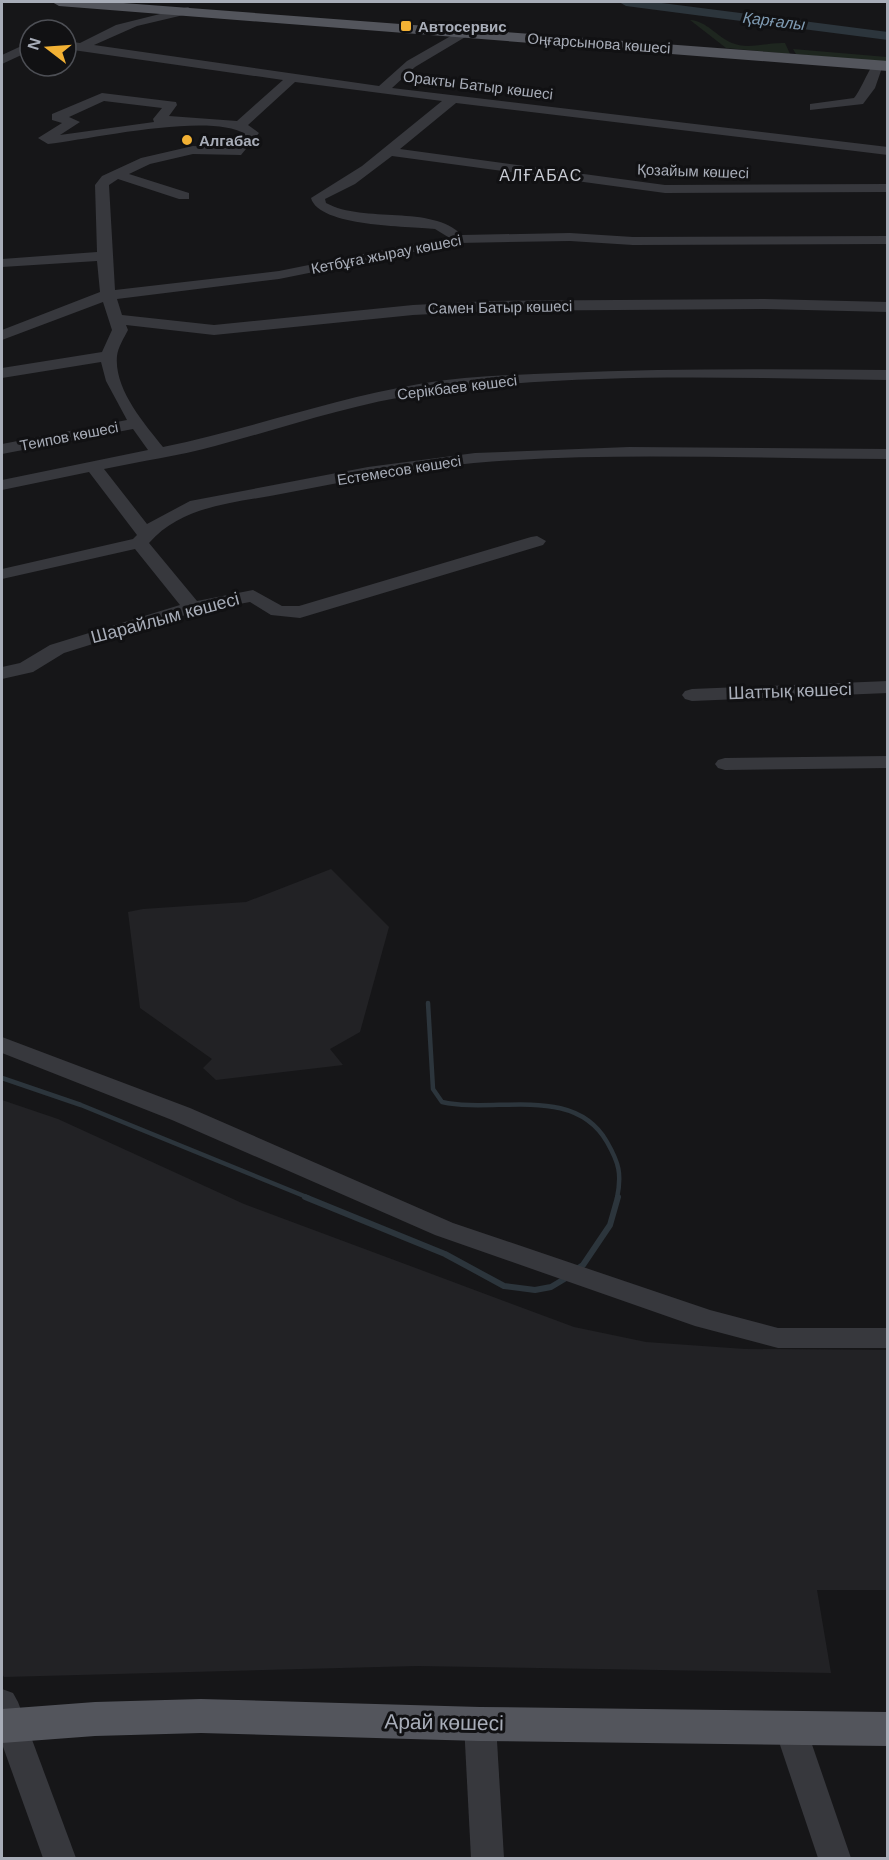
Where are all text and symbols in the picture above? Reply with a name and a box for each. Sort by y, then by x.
water label: Қарғалы [742,9,806,33]
north arrow [18,18,78,78]
place label: Автосервис [418,18,507,35]
marker: Автосервис [399,19,413,33]
street label: Оңғарсынова көшесі [527,30,671,56]
text: N [24,36,44,52]
street label: Оракты Батыр көшесі [402,67,554,103]
place label: Алгабас [199,132,260,149]
marker: Алгабас [180,133,194,147]
street label: Қозайым көшесі [637,161,749,181]
district label: АЛҒАБАС [499,167,583,184]
street label: Кетбұға жырау көшесі [309,231,463,277]
street label: Самен Батыр көшесі [428,297,572,317]
street label: Серікбаев көшесі [396,371,518,403]
street label: Теипов көшесі [18,418,120,454]
street label: Естемесов көшесі [336,452,462,488]
street label: Шарайлым көшесі [89,589,241,647]
street label: Шаттық көшесі [728,679,852,703]
street label: Арай көшесі [384,1709,504,1735]

